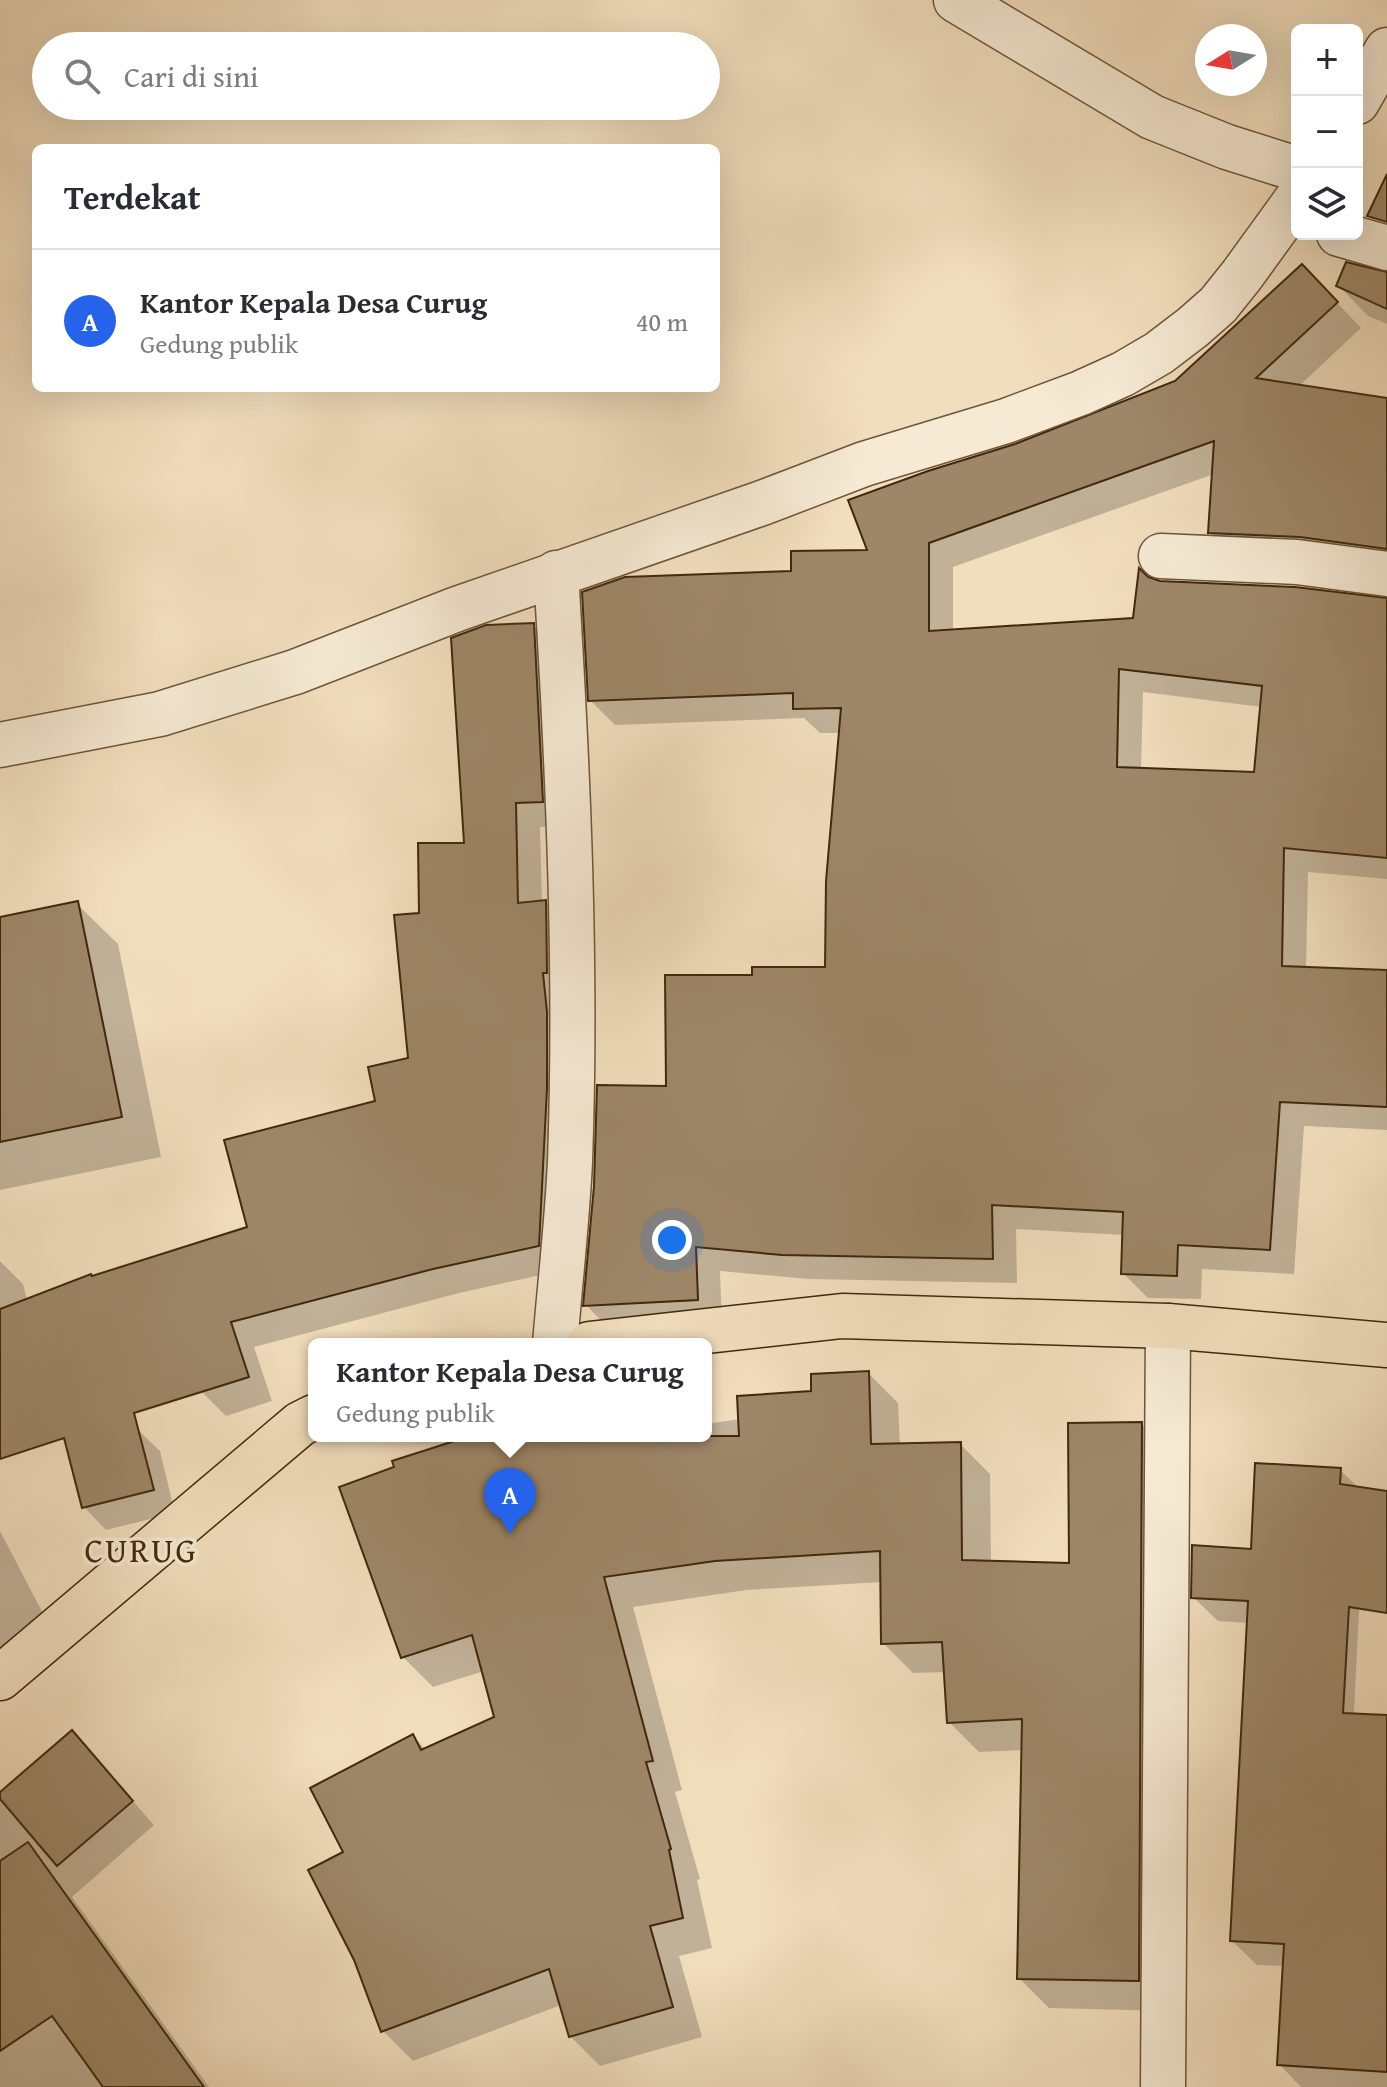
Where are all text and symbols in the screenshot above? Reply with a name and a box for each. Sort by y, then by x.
north arrow [1195,24,1267,96]
map controls [1291,24,1363,240]
button: + [1291,24,1363,96]
search box [32,32,720,120]
icon: search [60,54,104,98]
text: Cari di sini [124,54,259,98]
button: − [1291,96,1363,168]
button: layers [1291,168,1363,240]
text: Terdekat [64,172,201,221]
text: Kantor Kepala Desa Curug [140,280,487,324]
text: A [82,302,98,341]
text: 40 m [636,302,688,341]
text: Gedung publik [140,324,298,363]
your location [652,1220,692,1260]
popup [308,1338,712,1442]
text: Kantor Kepala Desa Curug [336,1349,684,1393]
text: Gedung publik [336,1393,494,1432]
pin: A [484,1468,536,1534]
district label: CURUG [85,1525,197,1574]

